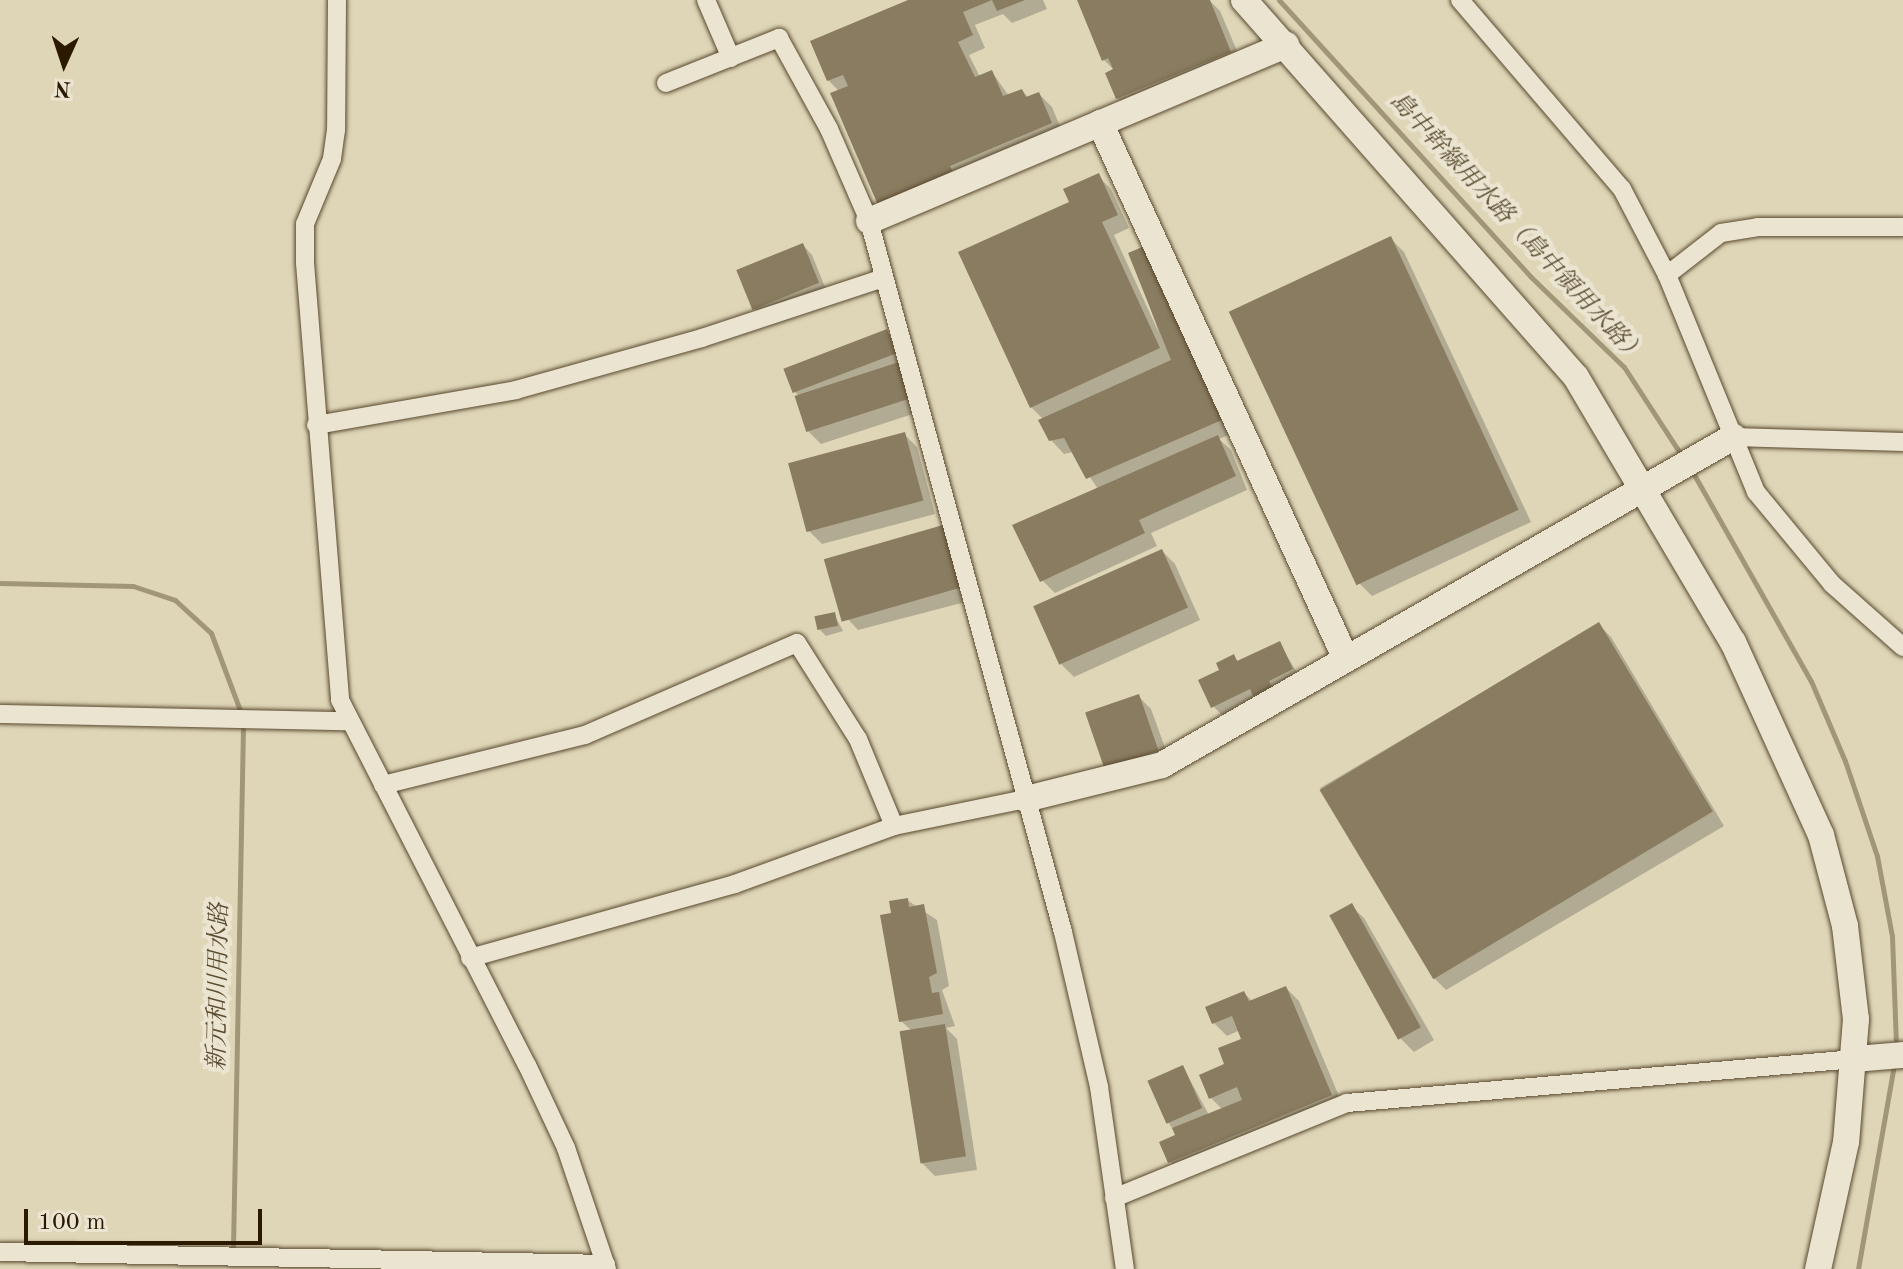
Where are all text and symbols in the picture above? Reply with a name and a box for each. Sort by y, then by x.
north arrow [24,24,104,104]
text: N [54,77,72,99]
water label: 島中幹線用水路（島中領用水路） [1383,88,1649,370]
water label: 新元和川用水路 [204,903,236,1071]
scale bar [28,1193,266,1243]
text: 100 m [38,1211,106,1235]

